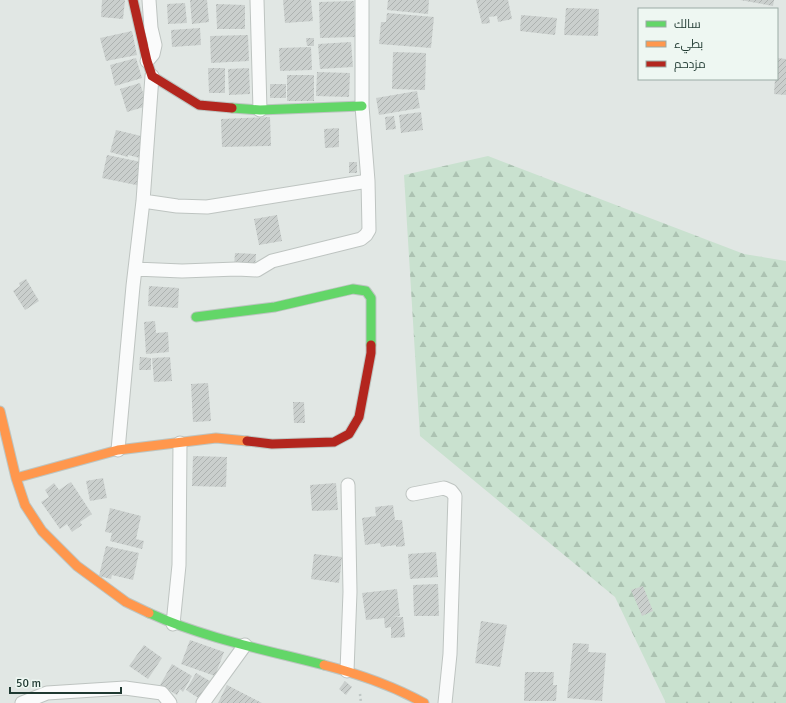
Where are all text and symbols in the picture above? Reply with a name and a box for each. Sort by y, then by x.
legend [638,8,778,80]
text: سالك [674,17,701,32]
text: بطيء [674,37,703,54]
text: مزدحم [674,57,706,72]
scale bar [10,669,121,695]
text: 50 m [16,676,41,691]

